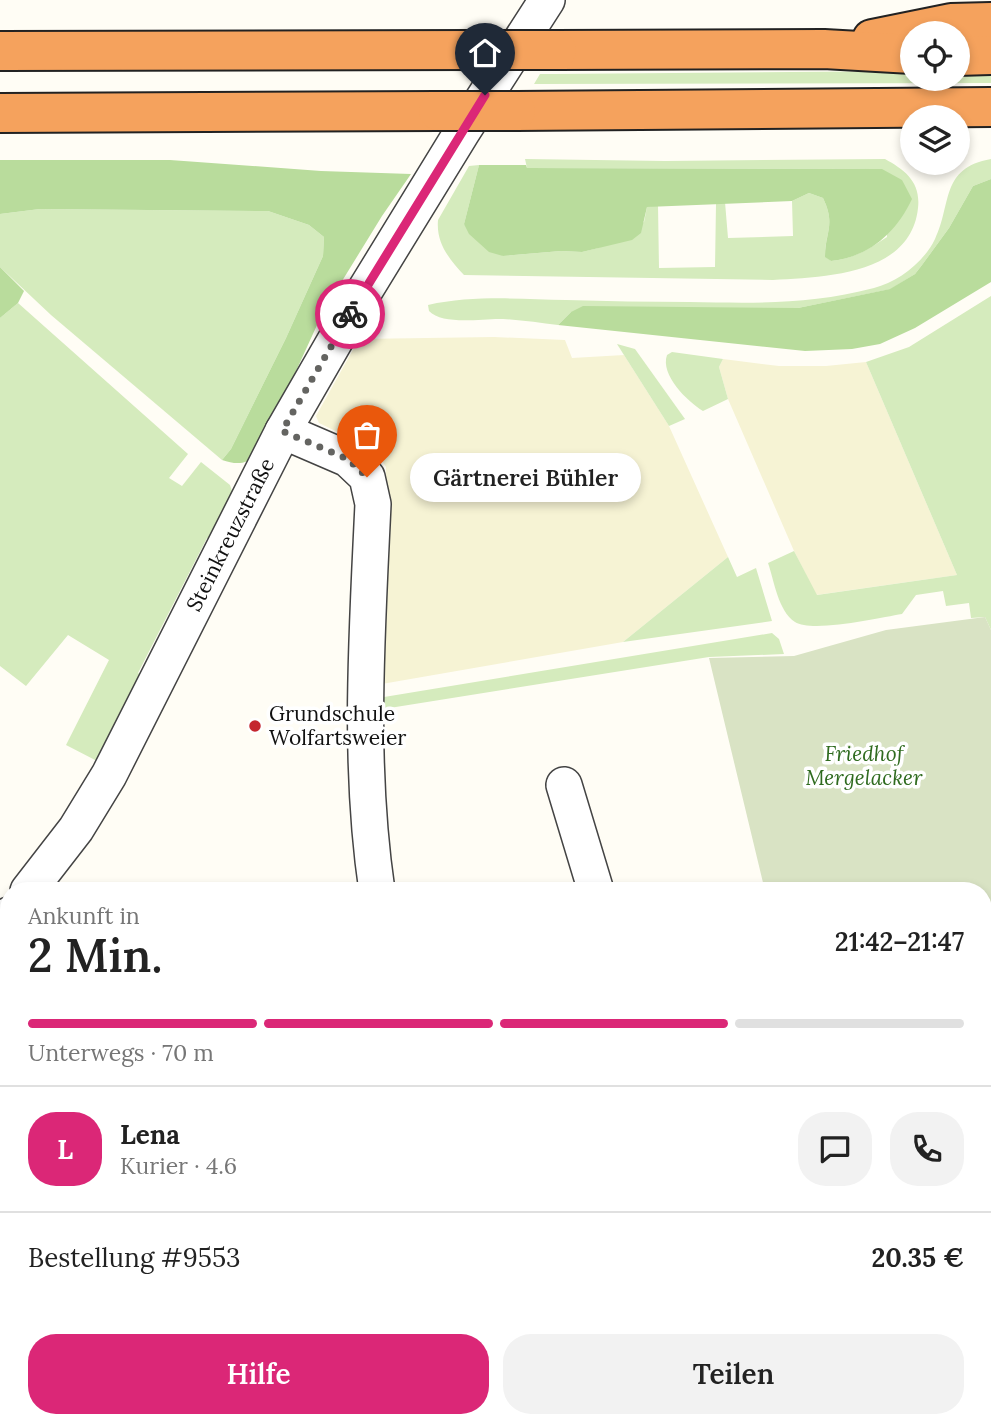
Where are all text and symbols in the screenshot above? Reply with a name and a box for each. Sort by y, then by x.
map controls [900,21,970,175]
button: locate [900,21,970,91]
pin [455,23,515,95]
icon: home [466,34,504,72]
button: layers [900,105,970,175]
courier [315,279,385,349]
icon: bike [331,295,369,333]
pin [337,405,397,477]
icon: bag [348,416,386,454]
callout: Gärtnerei Bühler [409,452,640,502]
street label: Steinkreuzstraße [180,453,280,616]
text: Gärtnerei Bühler [433,463,618,492]
place label: Grundschule Wolfartsweier [269,700,406,751]
marker: Grundschule Wolfartsweier [247,718,263,734]
park label: Friedhof Mergelacker [805,740,923,791]
text: Ankunft in [28,901,140,930]
text: 21:42–21:47 [835,925,964,958]
text: 2 Min. [28,926,162,985]
text: Unterwegs · 70 m [28,1038,214,1067]
button: chat [798,1112,872,1186]
button: phone [890,1112,964,1186]
text: Lena [120,1118,180,1151]
text: L [57,1133,73,1166]
text: Kurier · 4.6 [120,1151,237,1180]
text: Bestellung #9553 [28,1241,241,1274]
text: 20.35 € [872,1241,964,1274]
button: Hilfe [28,1334,489,1414]
button: Teilen [503,1334,964,1414]

